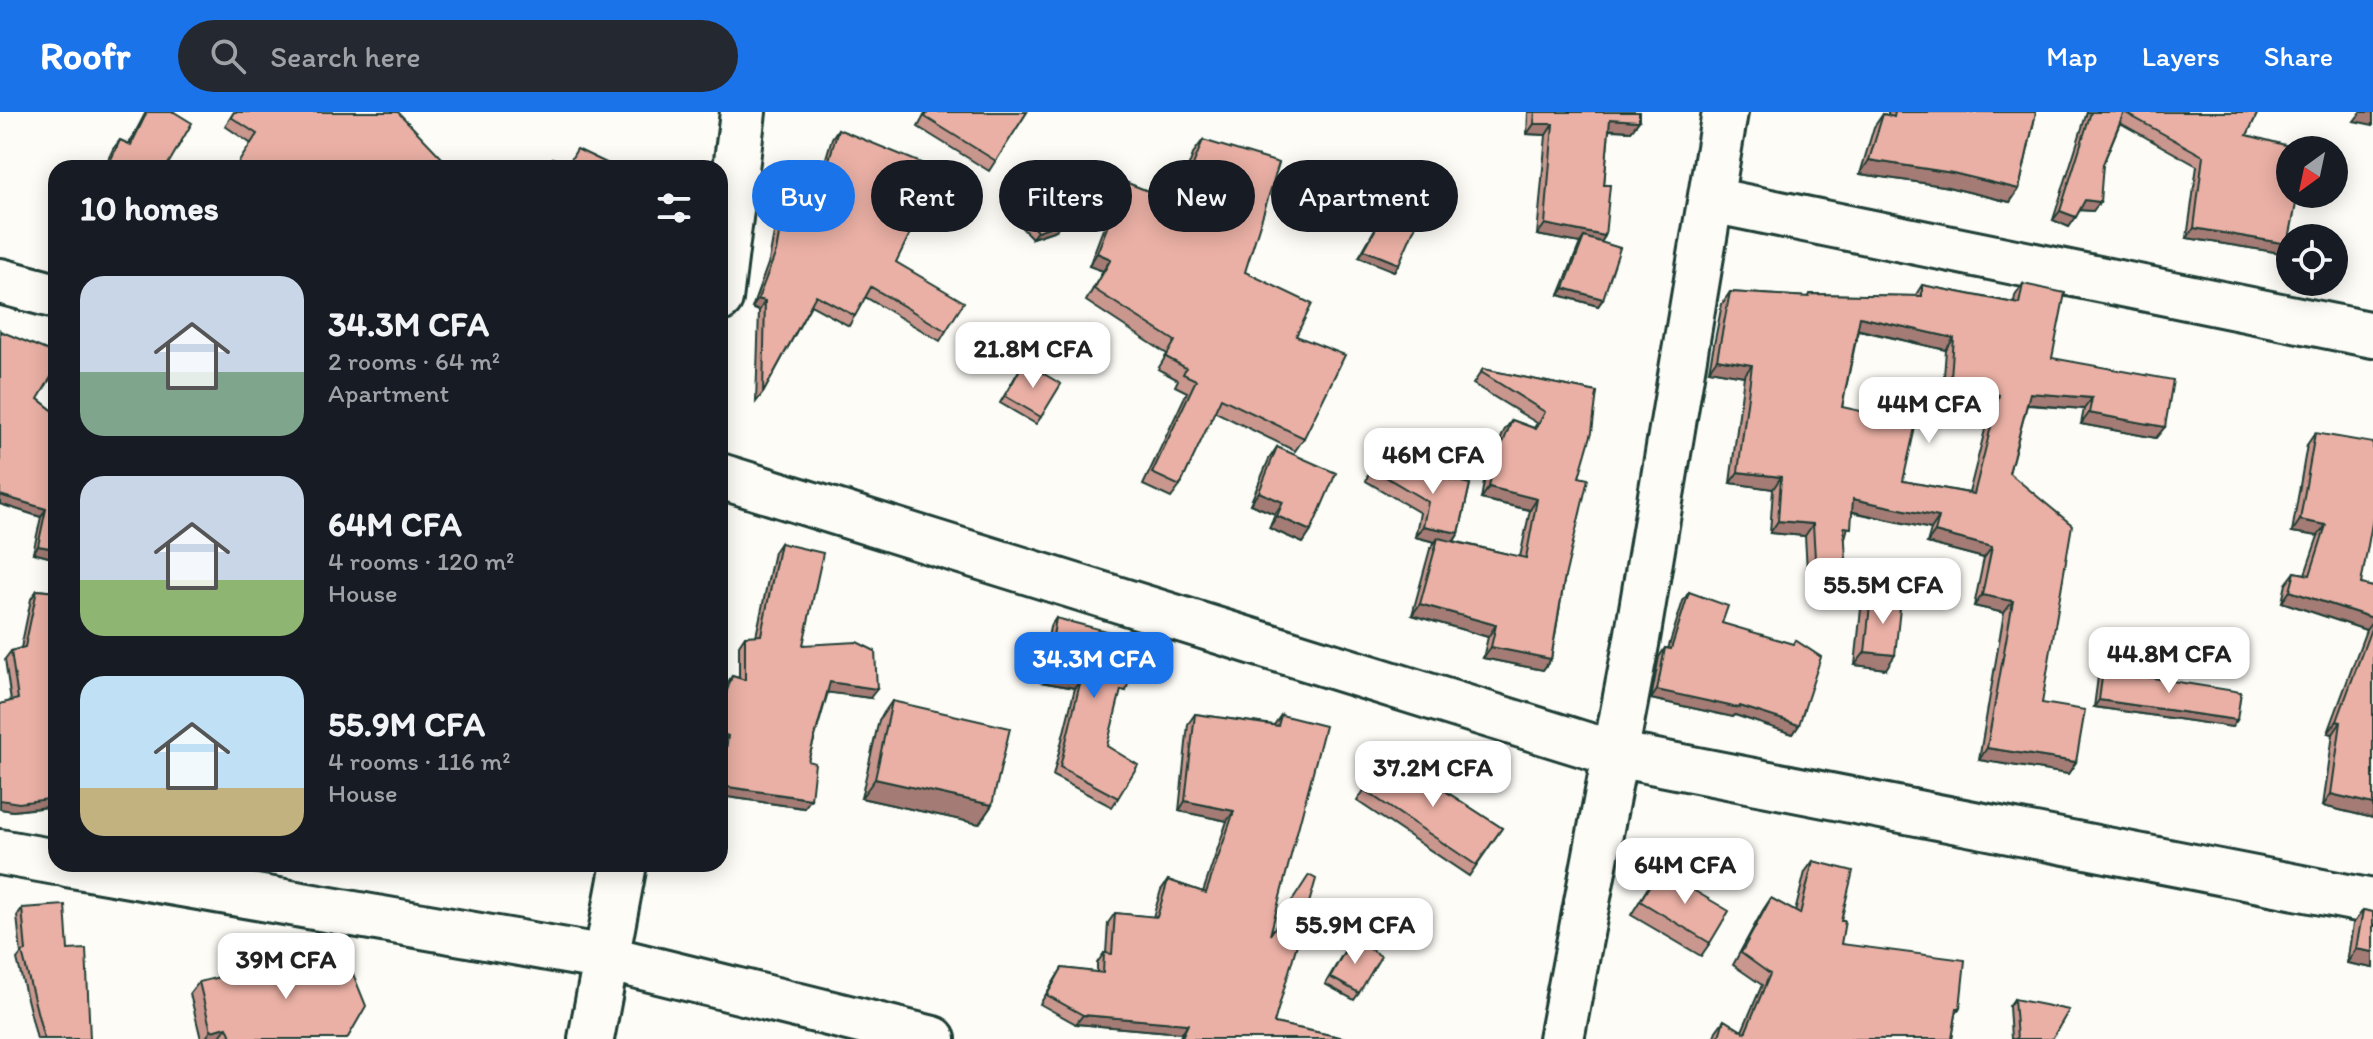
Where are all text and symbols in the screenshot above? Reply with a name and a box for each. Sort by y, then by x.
search box [178,20,738,92]
text: Roofr [40,33,130,79]
icon: search [206,34,250,78]
text: Search here [270,38,421,75]
text: Map [2046,39,2098,73]
text: Layers [2142,39,2220,73]
text: Share [2264,39,2333,73]
north arrow [2276,136,2348,208]
map controls [2276,136,2348,296]
chip: Buy [752,160,855,232]
chip: Rent [871,160,983,232]
chip: Filters [999,160,1132,232]
chip: New [1148,160,1255,232]
chip: Apartment [1271,160,1458,232]
icon: filters [652,186,696,230]
text: 10 homes [80,188,219,229]
button: locate [2276,224,2348,296]
text: 34.3M CFA [328,304,489,345]
icon: home [144,308,240,404]
pin: 21.8M CFA [941,322,1125,390]
text: 21.8M CFA [973,332,1093,364]
text: 2 rooms · 64 m² [328,345,500,377]
text: Apartment [328,377,449,409]
pin: 44M CFA [1855,377,2003,445]
text: 44M CFA [1877,387,1981,419]
pin: 46M CFA [1359,428,1507,496]
text: 46M CFA [1382,438,1484,470]
text: 64M CFA [328,504,462,545]
icon: home [144,508,240,604]
text: 4 rooms · 120 m² [328,545,514,577]
pin: 55.5M CFA [1791,558,1975,626]
text: 55.5M CFA [1823,568,1943,600]
text: House [328,577,398,609]
pin: 44.8M CFA [2077,627,2261,695]
pin: 34.3M CFA [1002,632,1186,700]
text: 44.8M CFA [2107,637,2231,669]
text: 34.3M CFA [1032,642,1156,674]
text: 55.9M CFA [328,704,485,745]
icon: home [144,708,240,804]
pin: 37.2M CFA [1341,741,1525,809]
text: 4 rooms · 116 m² [328,745,511,777]
text: 37.2M CFA [1373,751,1493,783]
text: House [328,777,398,809]
pin: 64M CFA [1611,838,1759,906]
text: 64M CFA [1634,848,1736,880]
pin: 55.9M CFA [1263,898,1447,966]
text: 55.9M CFA [1295,908,1415,940]
pin: 39M CFA [212,933,360,1001]
text: 39M CFA [236,943,336,975]

